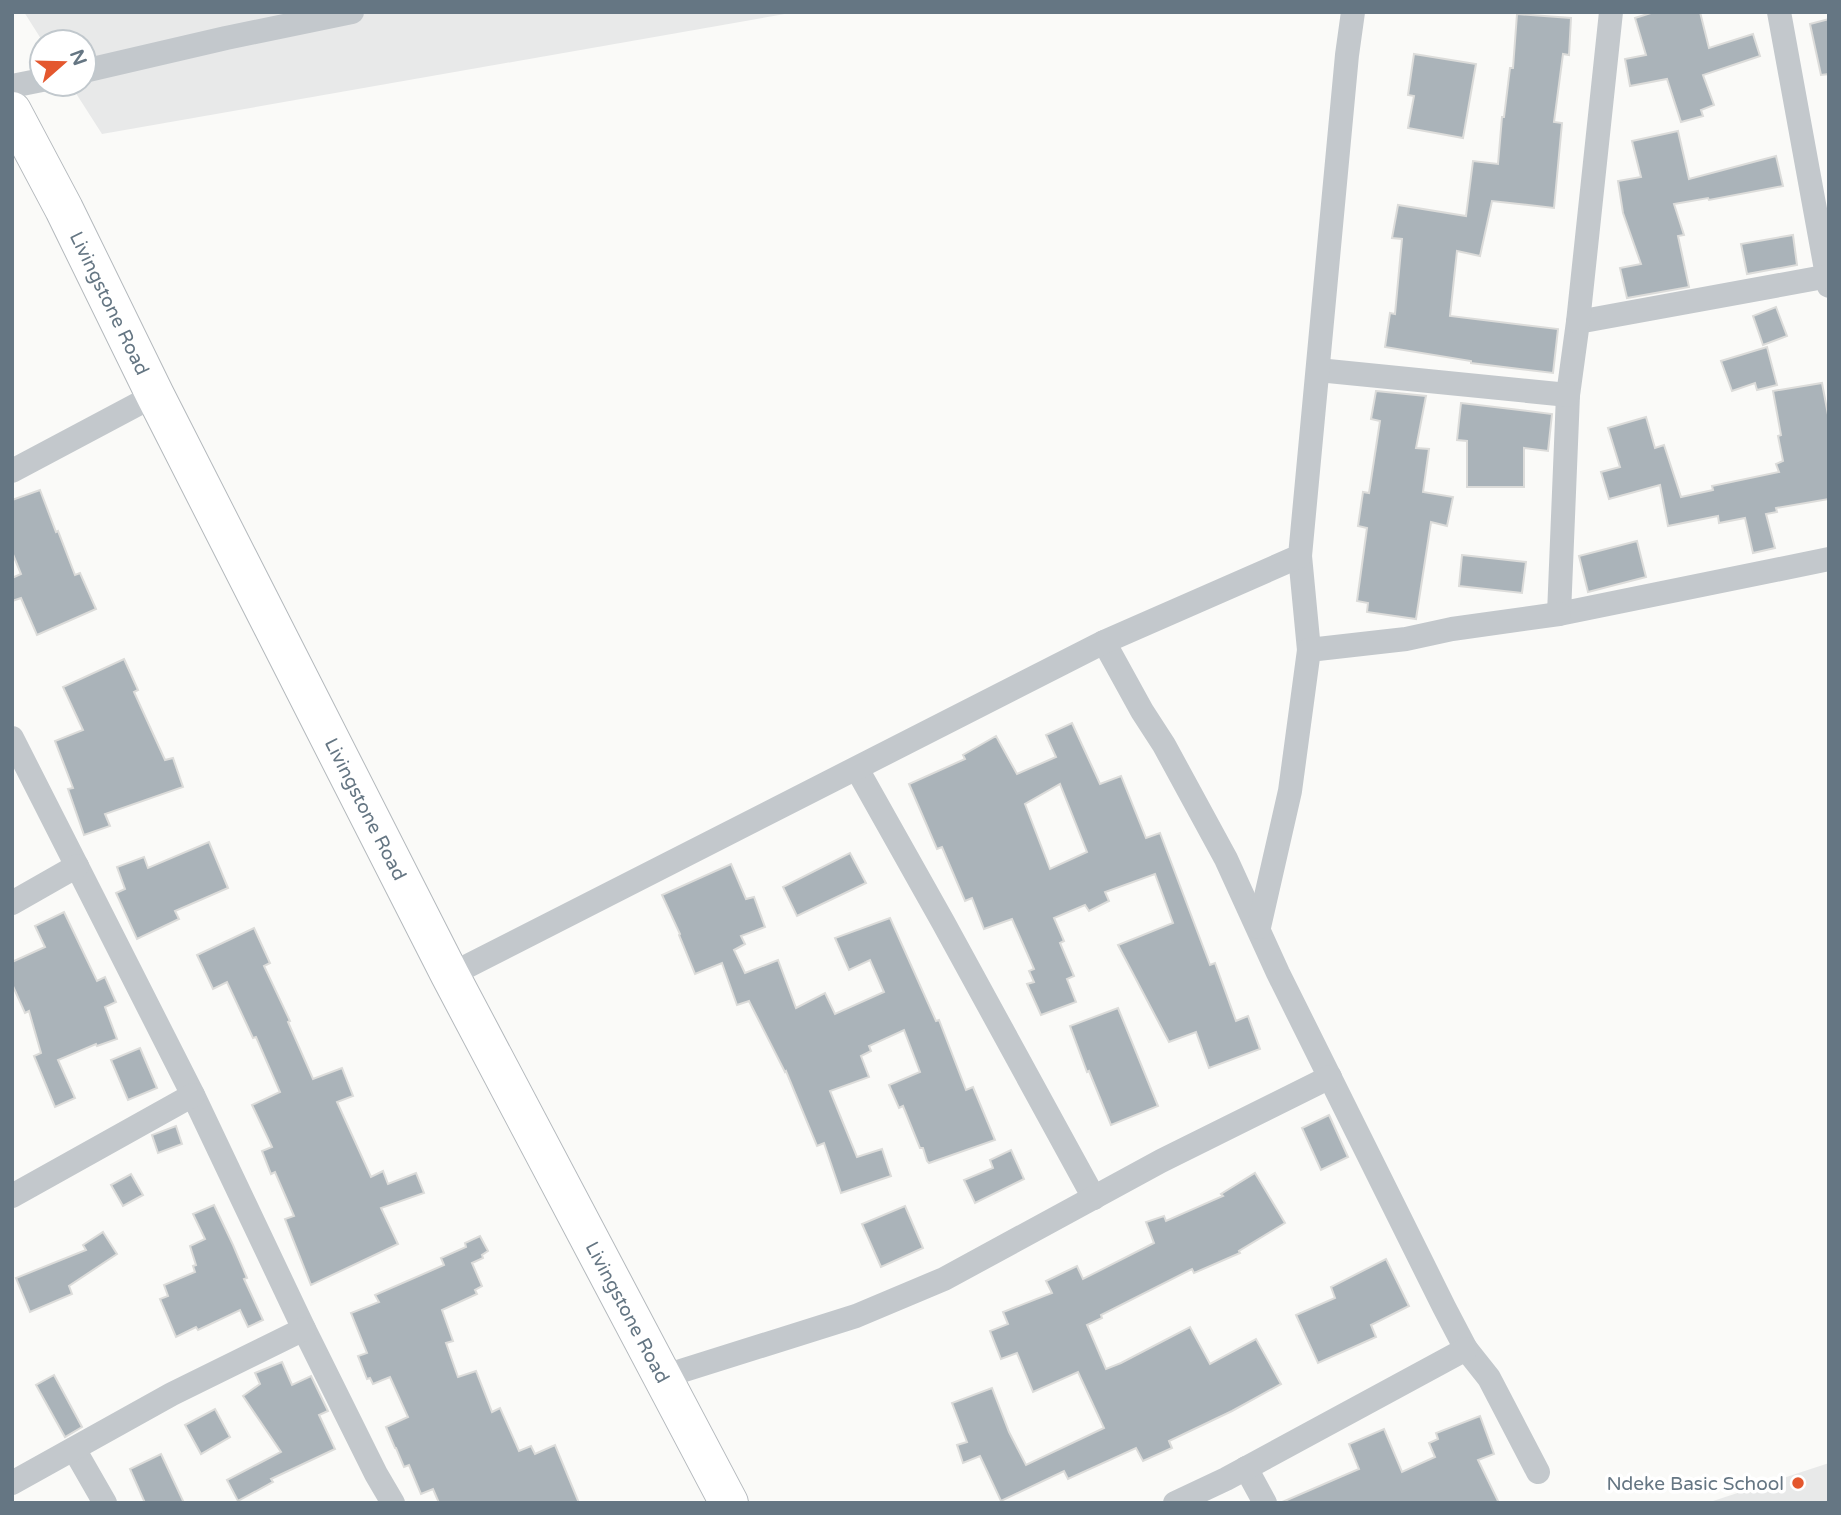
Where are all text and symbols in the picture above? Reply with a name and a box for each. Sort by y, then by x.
north arrow [28,28,98,98]
text: N [65,47,91,68]
street label: Livingstone Road [65,228,153,379]
street label: Livingstone Road [320,735,410,884]
street label: Livingstone Road [581,1238,674,1387]
place label: Ndeke Basic School [1606,1473,1784,1495]
marker: Ndeke Basic School [1790,1475,1806,1491]

